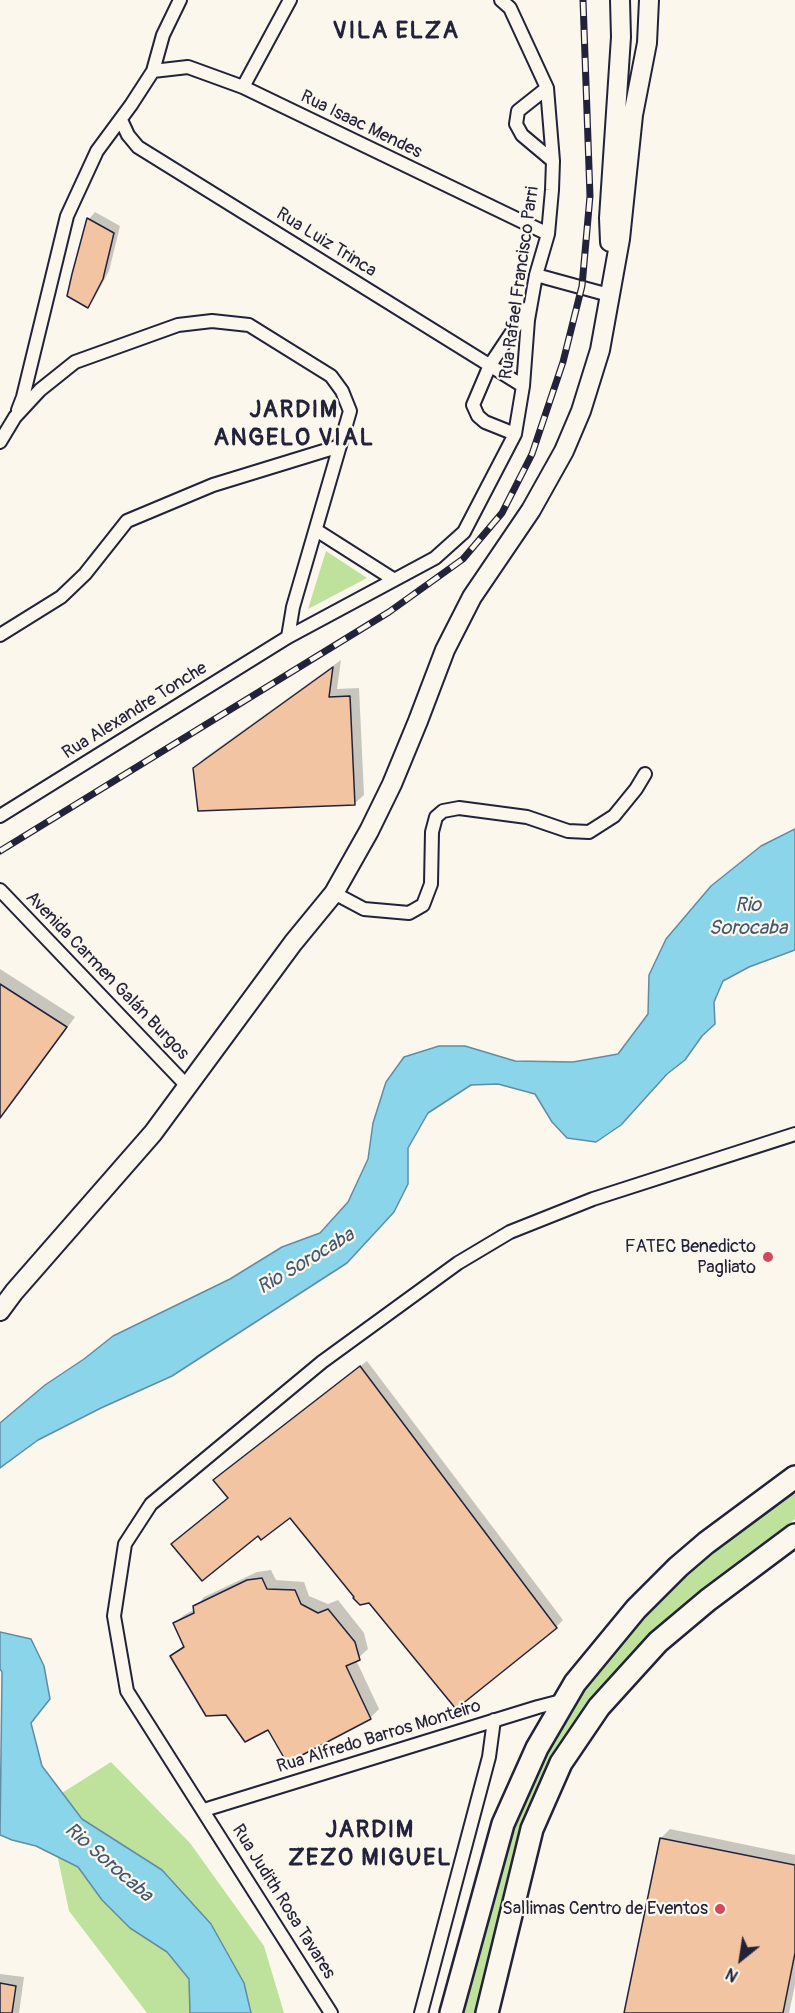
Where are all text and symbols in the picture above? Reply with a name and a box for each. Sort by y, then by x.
district label: VILA ELZA [333,18,459,46]
street label: Rua Isaac Mendes [297,86,425,164]
street label: Rua Rafael Francisco Parri [496,185,544,381]
street label: Rua Luiz Trinca [272,204,380,282]
district label: JARDIM ANGELO VIAL [214,397,374,453]
street label: Rua Alexandre Tonche [59,658,211,764]
street label: Avenida Carmen Galán Burgos [21,887,193,1065]
water label: Rio Sorocaba [709,894,787,941]
water label: Rio Sorocaba [253,1224,359,1300]
place label: FATEC Benedicto Pagliato [625,1236,756,1278]
marker: FATEC Benedicto Pagliato [761,1250,775,1264]
street label: Rua Alfredo Barros Monteiro [274,1696,484,1778]
district label: JARDIM ZEZO MIGUEL [288,1817,452,1873]
water label: Rio Sorocaba [59,1818,157,1908]
street label: Rua Judith Rosa Tavares [227,1821,339,1983]
place label: Sallimas Centro de Eventos [502,1898,708,1920]
marker: Sallimas Centro de Eventos [713,1902,727,1916]
north arrow [711,1929,771,1989]
text: N [722,1963,742,1986]

